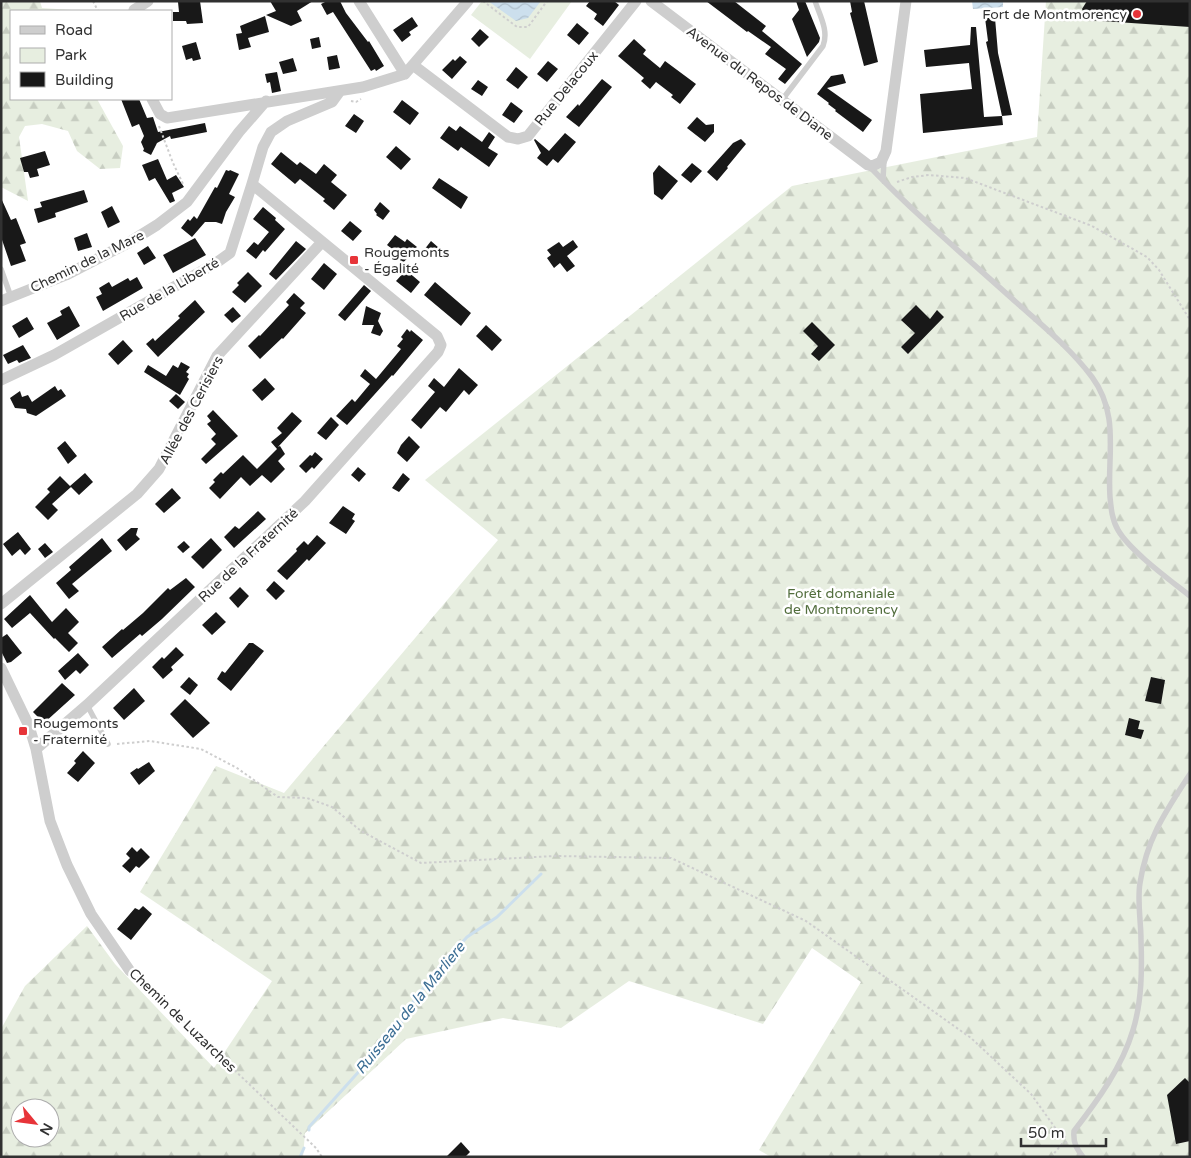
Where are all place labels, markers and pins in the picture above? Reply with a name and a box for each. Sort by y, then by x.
place label: Fort de Montmorency [982,6,1127,23]
marker: Fort de Montmorency [1131,8,1143,20]
place label: Rougemonts - Égalité [364,244,450,277]
marker: Rougemonts - Égalité [348,254,360,266]
place label: Rougemonts - Fraternité [33,715,119,748]
marker: Rougemonts - Fraternité [17,725,29,737]

